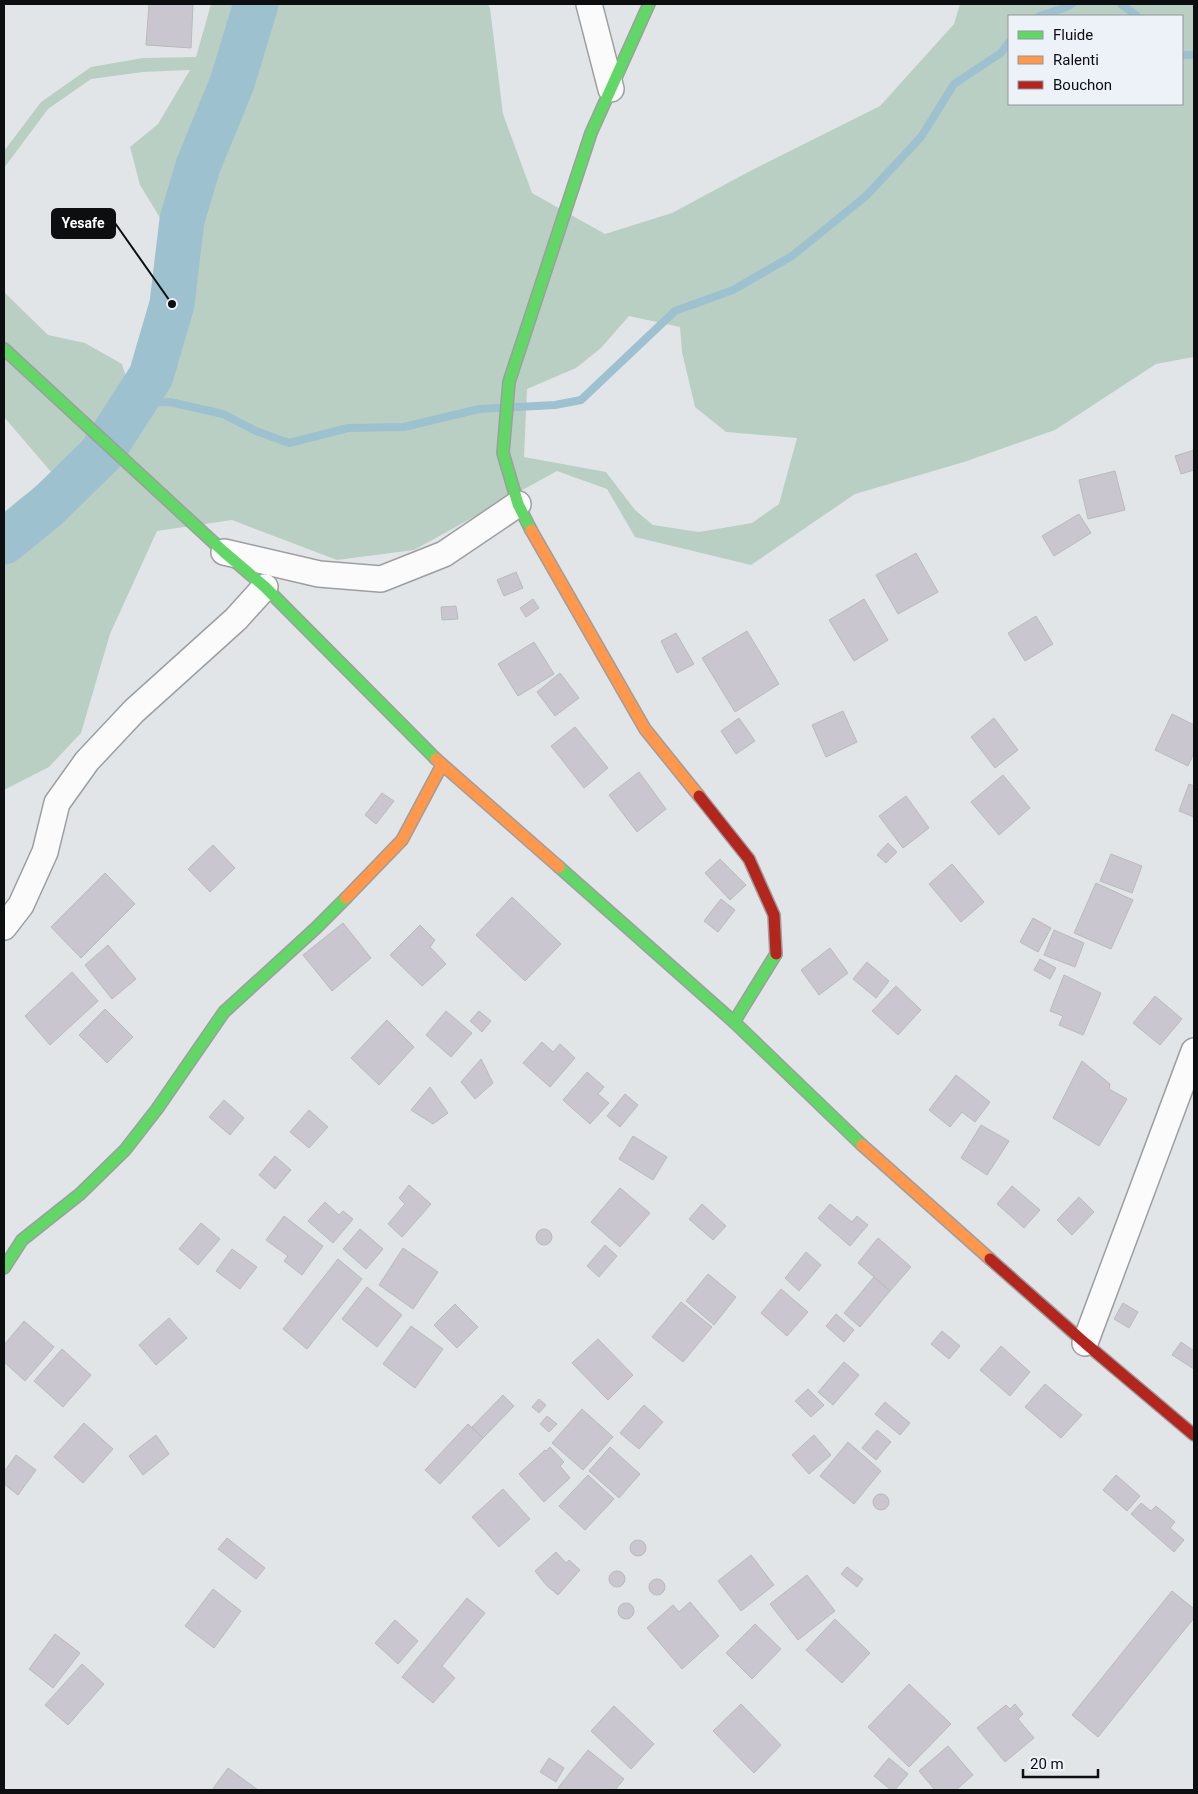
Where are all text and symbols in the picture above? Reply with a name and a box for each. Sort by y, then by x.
legend [1008,15,1183,105]
text: Fluide [1053,26,1093,44]
text: Ralenti [1053,51,1099,69]
text: Bouchon [1053,76,1112,94]
callout: Yesafe [52,209,115,238]
text: Yesafe [62,215,105,231]
scale bar [1023,1746,1098,1778]
text: 20 m [1030,1755,1064,1773]

